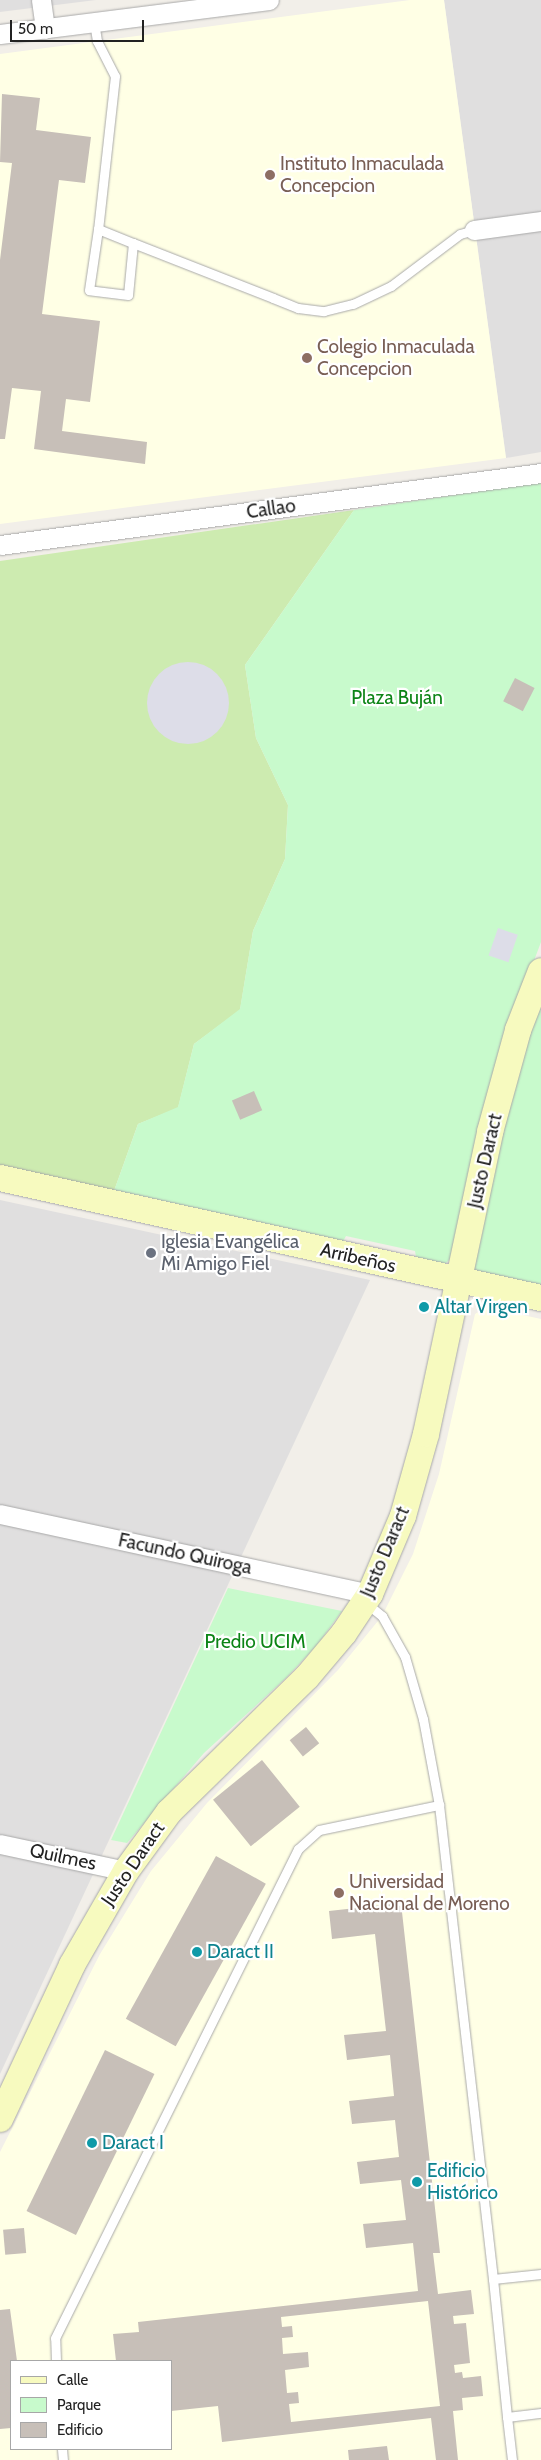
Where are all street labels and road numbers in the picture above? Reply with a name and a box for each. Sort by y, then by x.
street label: Callao [245,494,297,524]
street label: Justo Daract [463,1112,507,1210]
street label: Arribeños [318,1238,398,1278]
street label: Justo Daract [356,1503,414,1601]
street label: Facundo Quiroga [116,1529,254,1579]
street label: Justo Daract [97,1818,169,1910]
street label: Quilmes [28,1839,98,1875]

